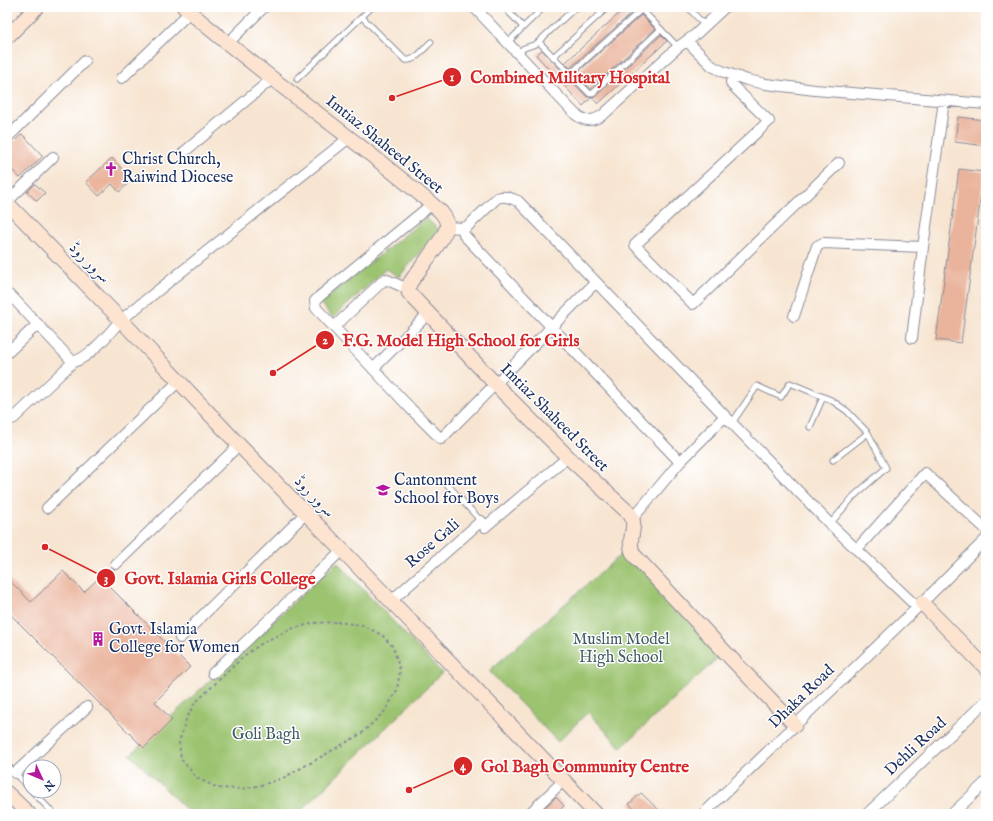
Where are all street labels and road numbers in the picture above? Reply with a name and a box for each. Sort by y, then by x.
street label: Imtiaz Shaheed Street [321,91,447,199]
street label: سرور روڈ [64,237,115,288]
street label: Imtiaz Shaheed Street [496,360,613,477]
street label: سرور روڈ [289,471,339,522]
street label: Rose Gali [402,515,464,573]
street label: Dhaka Road [765,661,839,733]
street label: Dehli Road [881,713,951,781]

